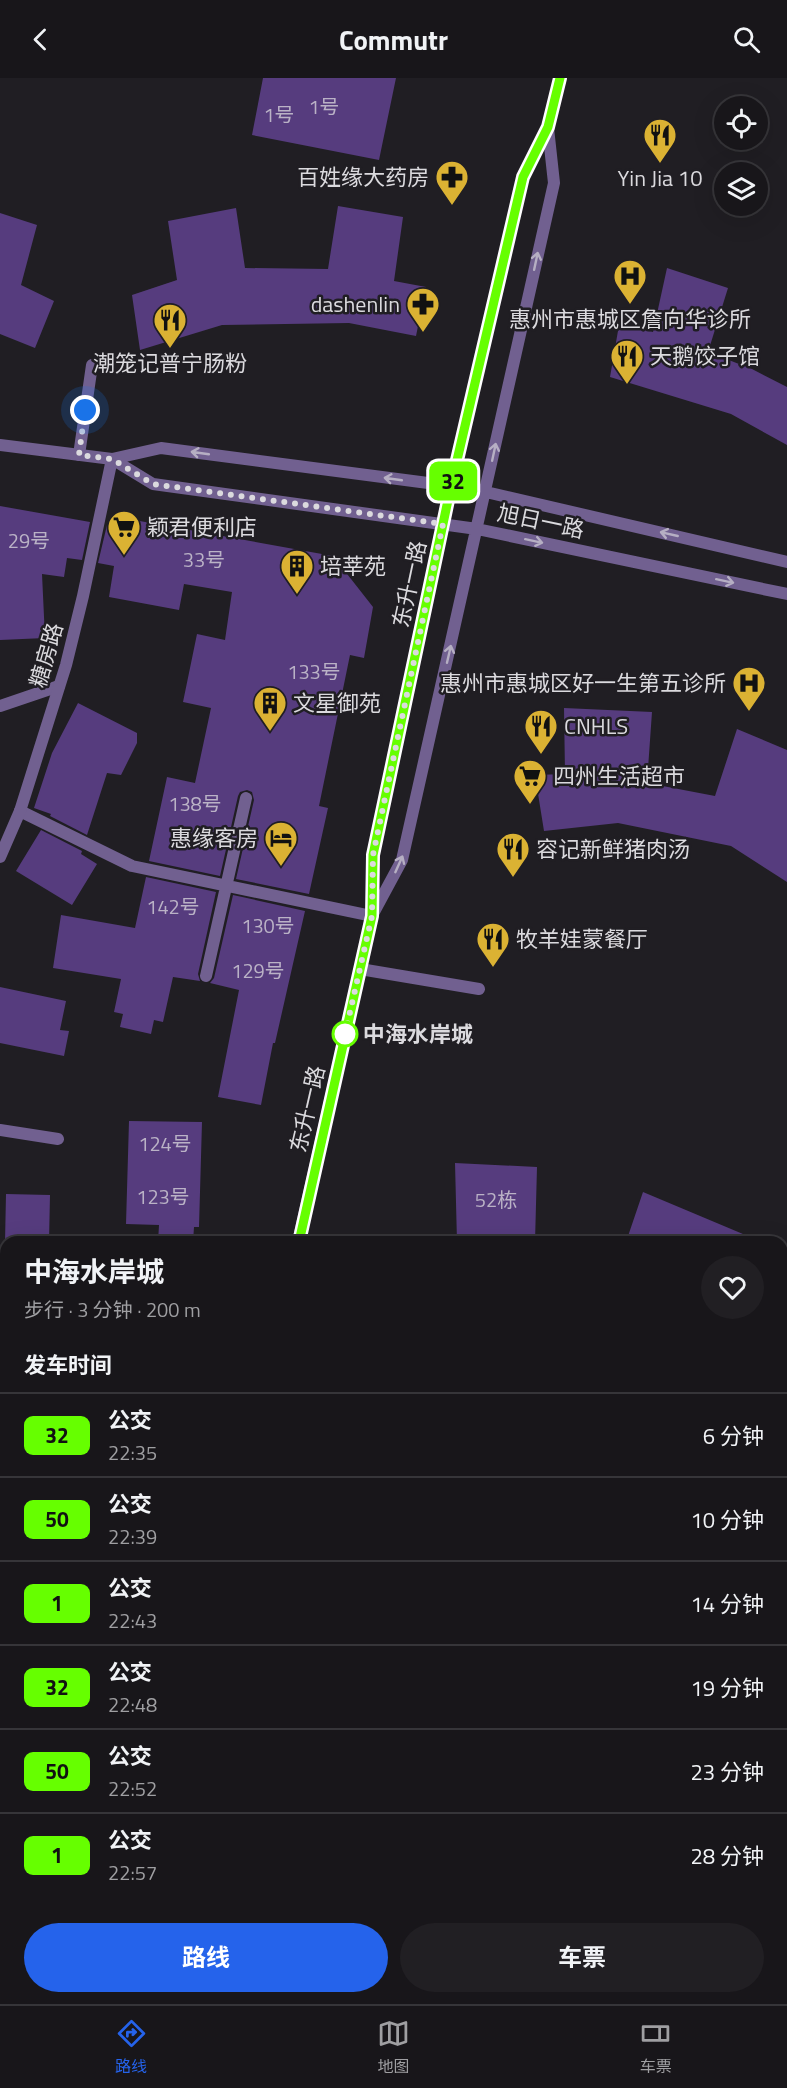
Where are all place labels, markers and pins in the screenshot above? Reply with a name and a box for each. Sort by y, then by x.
restaurant icon: Yin Jia 10 [642,117,678,164]
pharmacy icon: 百姓缘大药房 [434,159,470,206]
place label: 百姓缘大药房 [297,160,429,194]
place label: Yin Jia 10 [618,161,703,195]
hospital icon: 惠州市惠城区詹向华诊所 [612,258,648,305]
pharmacy icon: dashenlin [405,286,441,333]
place label: dashenlin [311,287,400,321]
restaurant icon: 潮笼记普宁肠粉 [152,302,188,349]
place label: 惠州市惠城区詹向华诊所 [509,302,751,336]
restaurant icon: 天鹅饺子馆 [609,338,645,385]
place label: 天鹅饺子馆 [650,339,760,373]
place label: 潮笼记普宁肠粉 [93,346,247,380]
supermarket icon: 颖君便利店 [106,509,142,556]
place label: 颖君便利店 [147,510,257,544]
building icon: 培莘苑 [279,548,315,595]
place label: 培莘苑 [320,549,386,583]
hospital icon: 惠州市惠城区好一生第五诊所 [731,665,767,712]
place label: 惠州市惠城区好一生第五诊所 [440,666,726,700]
building icon: 文星御苑 [252,685,288,732]
place label: 文星御苑 [293,686,381,720]
restaurant icon: CNHLS [523,708,559,755]
place label: CNHLS [564,709,628,743]
supermarket icon: 四州生活超市 [512,758,548,805]
place label: 四州生活超市 [553,759,685,793]
hotel icon: 惠缘客房 [263,820,299,867]
place label: 惠缘客房 [170,821,258,855]
restaurant icon: 容记新鲜猪肉汤 [495,831,531,878]
place label: 容记新鲜猪肉汤 [536,832,690,866]
restaurant icon: 牧羊娃蒙餐厅 [475,921,511,968]
place label: 牧羊娃蒙餐厅 [516,922,648,956]
place label: 中海水岸城 [363,1017,473,1051]
marker: 中海水岸城 [332,1021,358,1047]

